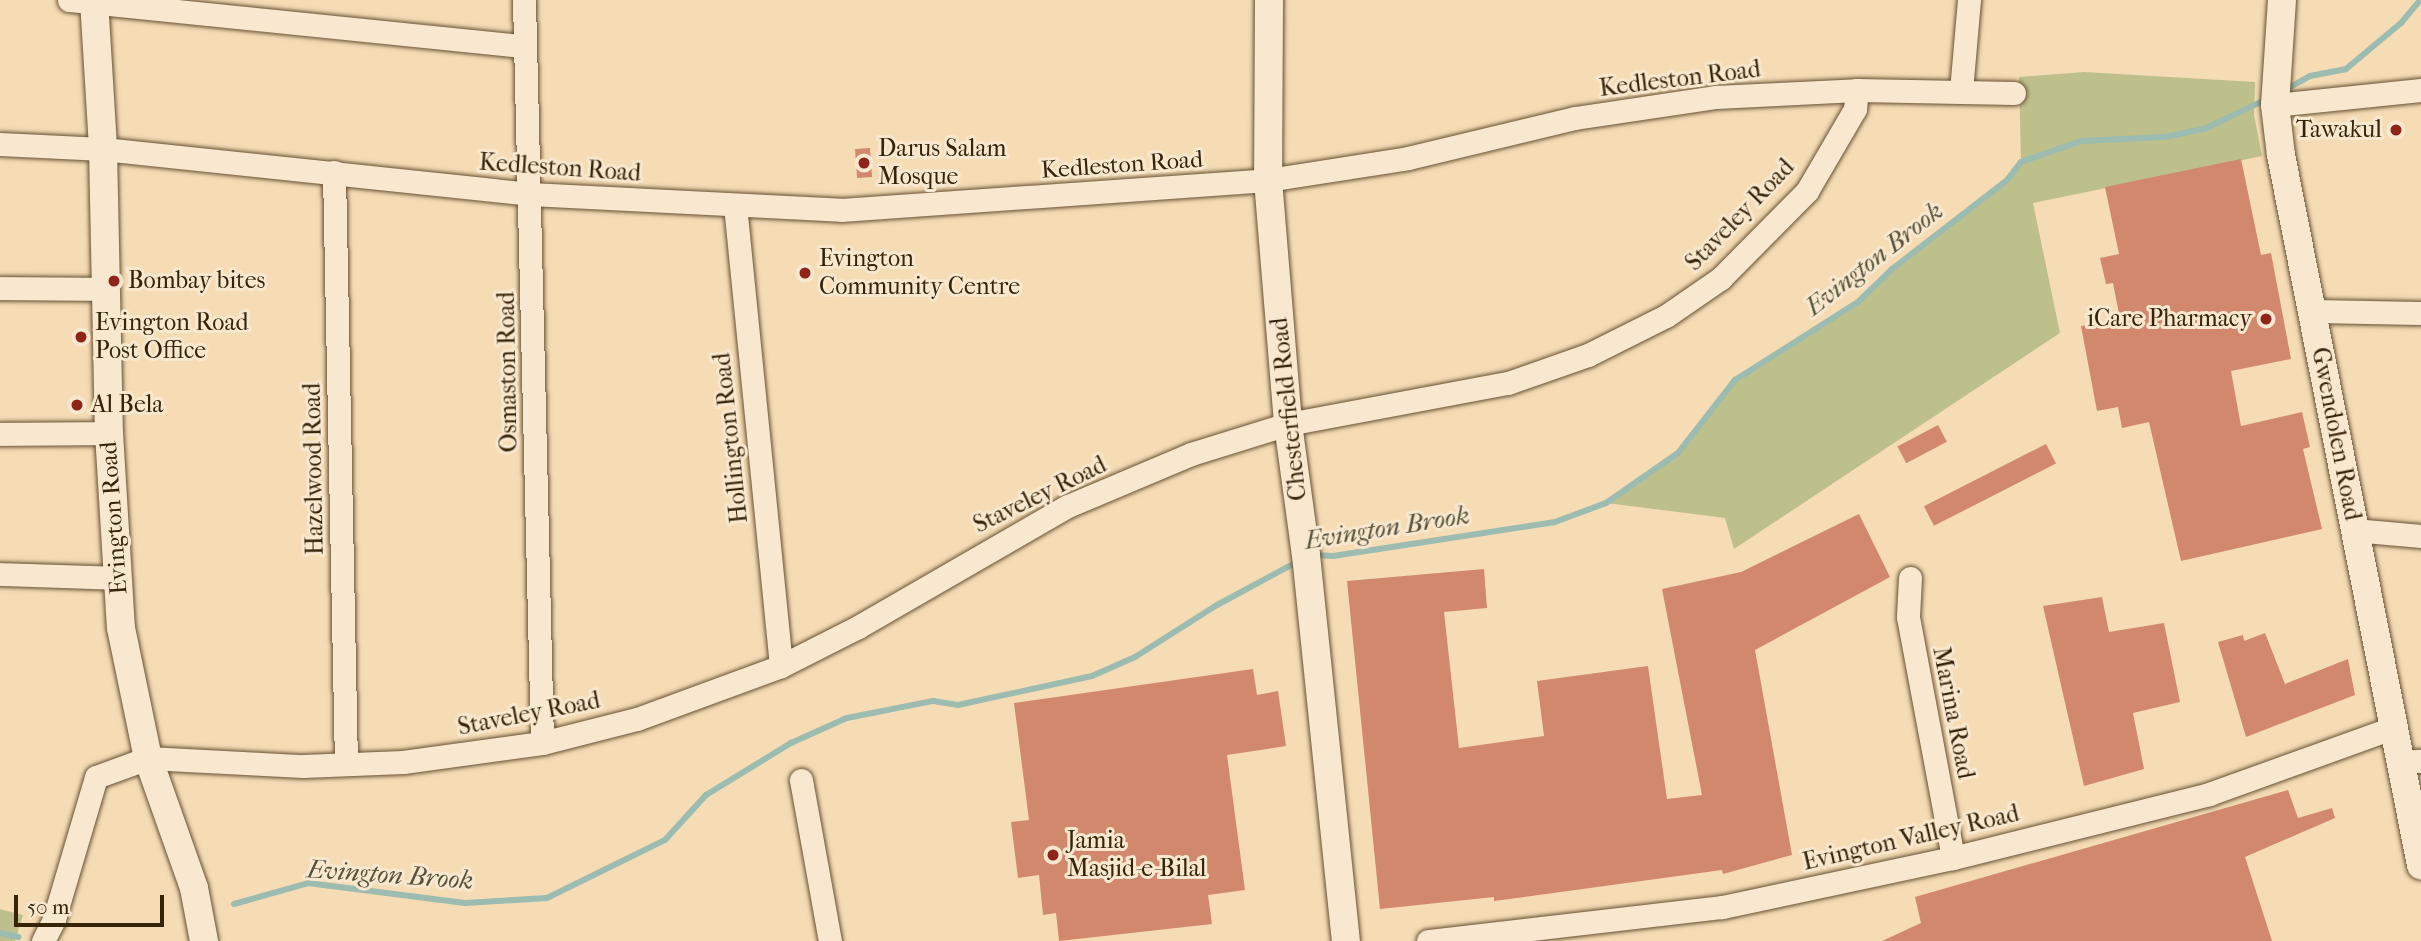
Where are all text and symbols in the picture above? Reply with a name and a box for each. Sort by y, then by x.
street label: Kedleston Road [1598,55,1762,103]
place label: Tawakul [2296,116,2382,144]
marker: Tawakul [2388,122,2404,138]
place label: Darus Salam Mosque [878,135,1006,191]
street label: Kedleston Road [1040,145,1204,185]
street label: Kedleston Road [478,148,642,188]
street label: Staveley Road [1680,153,1800,277]
marker: Darus Salam Mosque [856,155,872,171]
water label: Evington Brook [1799,195,1949,323]
place label: Evington Community Centre [819,245,1020,301]
marker: Evington Community Centre [797,265,813,281]
place label: Bombay bites [128,267,265,295]
marker: Bombay bites [106,273,122,289]
street label: Osmaston Road [492,291,524,453]
place label: iCare Pharmacy [2087,305,2252,333]
place label: Evington Road Post Office [95,309,249,365]
marker: iCare Pharmacy [2258,311,2274,327]
street label: Chesterfield Road [1265,316,1313,502]
marker: Evington Road Post Office [73,329,89,345]
street label: Gwendolen Road [2305,345,2367,523]
street label: Hollington Road [708,351,754,525]
street label: Hazelwood Road [298,383,330,555]
place label: Al Bela [91,391,163,419]
marker: Al Bela [69,397,85,413]
street label: Evington Road [94,440,134,596]
street label: Staveley Road [969,450,1111,540]
water label: Evington Brook [1302,500,1472,556]
street label: Marina Road [1926,645,1980,781]
street label: Staveley Road [455,686,603,742]
street label: Evington Valley Road [1800,799,2022,877]
place label: Jamia Masjid-e-Bilal [1067,827,1206,883]
marker: Jamia Masjid-e-Bilal [1045,847,1061,863]
water label: Evington Brook [306,854,474,896]
scale bar [18,881,168,925]
text: 50 m [27,895,70,919]

